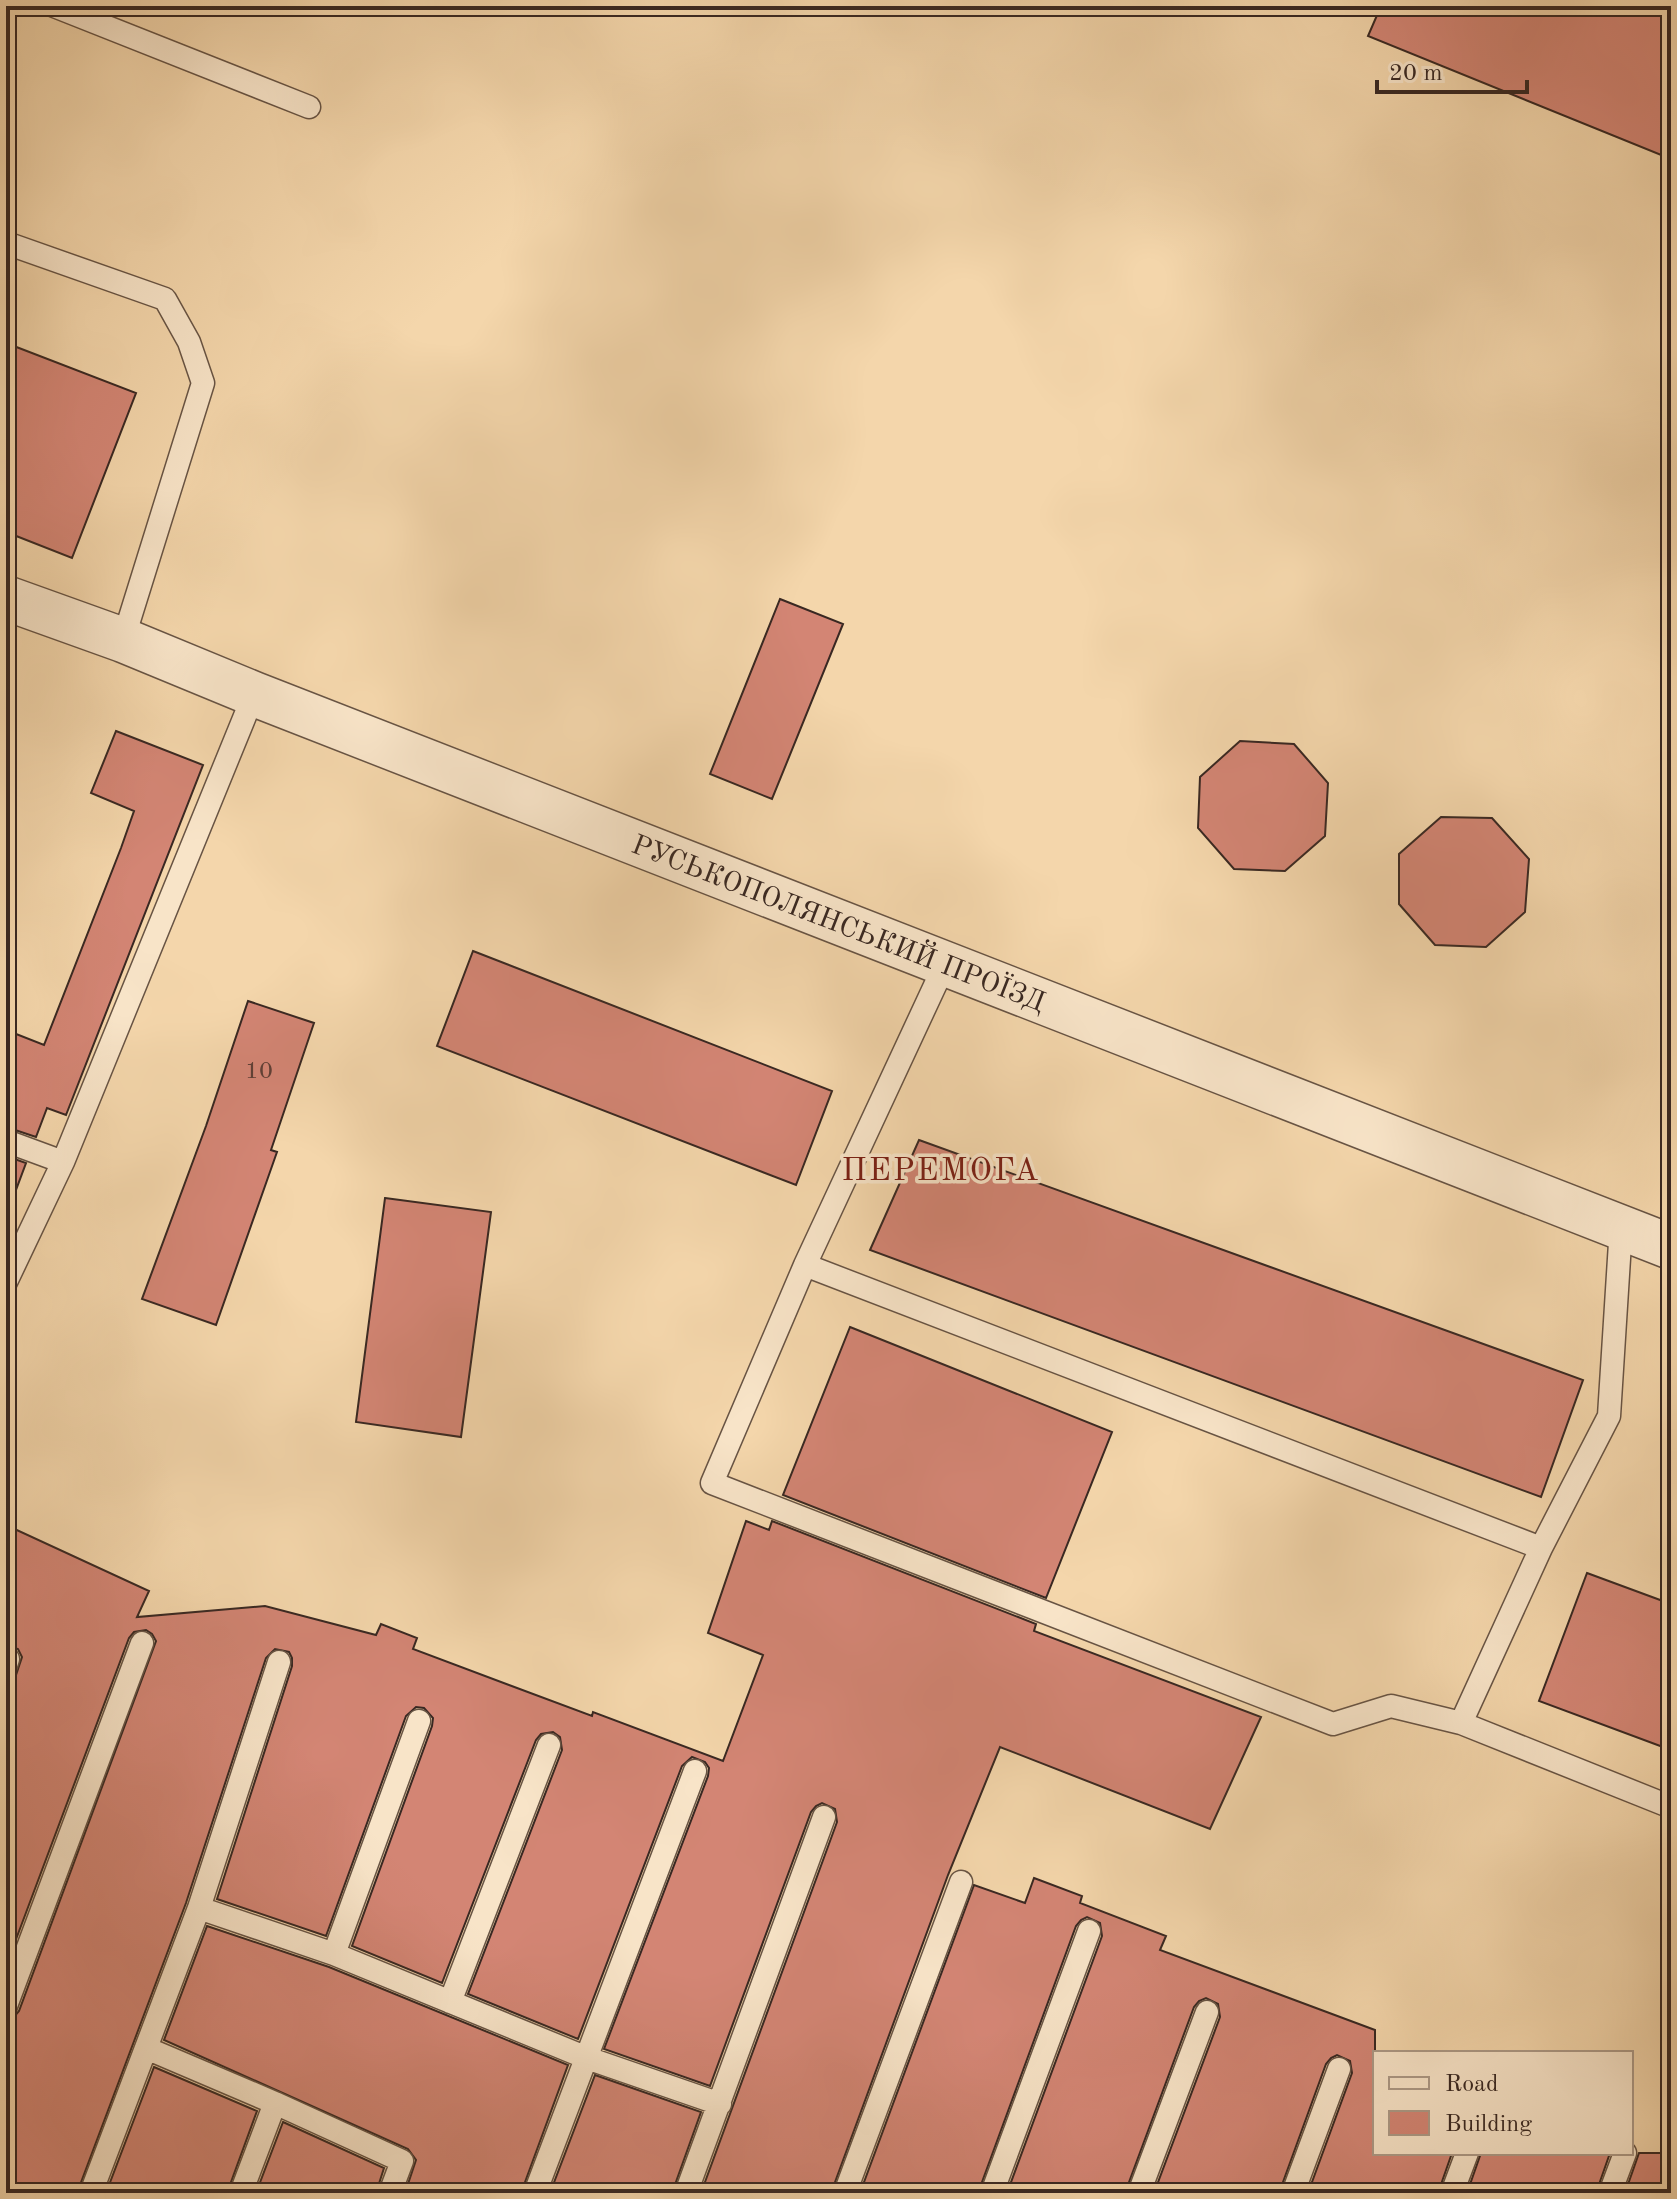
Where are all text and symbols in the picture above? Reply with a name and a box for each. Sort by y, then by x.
scale bar [1377,44,1527,94]
text: 20 m [1389,62,1443,86]
street label: РУСЬКОПОЛЯНСЬКИЙ ПРОЇЗД [627,832,1049,1018]
house number: 10 [245,1060,273,1084]
district label: ПЕРЕМОГА [842,1156,1040,1188]
legend [1373,2051,1633,2155]
text: Road [1445,2073,1498,2097]
text: Building [1445,2113,1532,2137]

